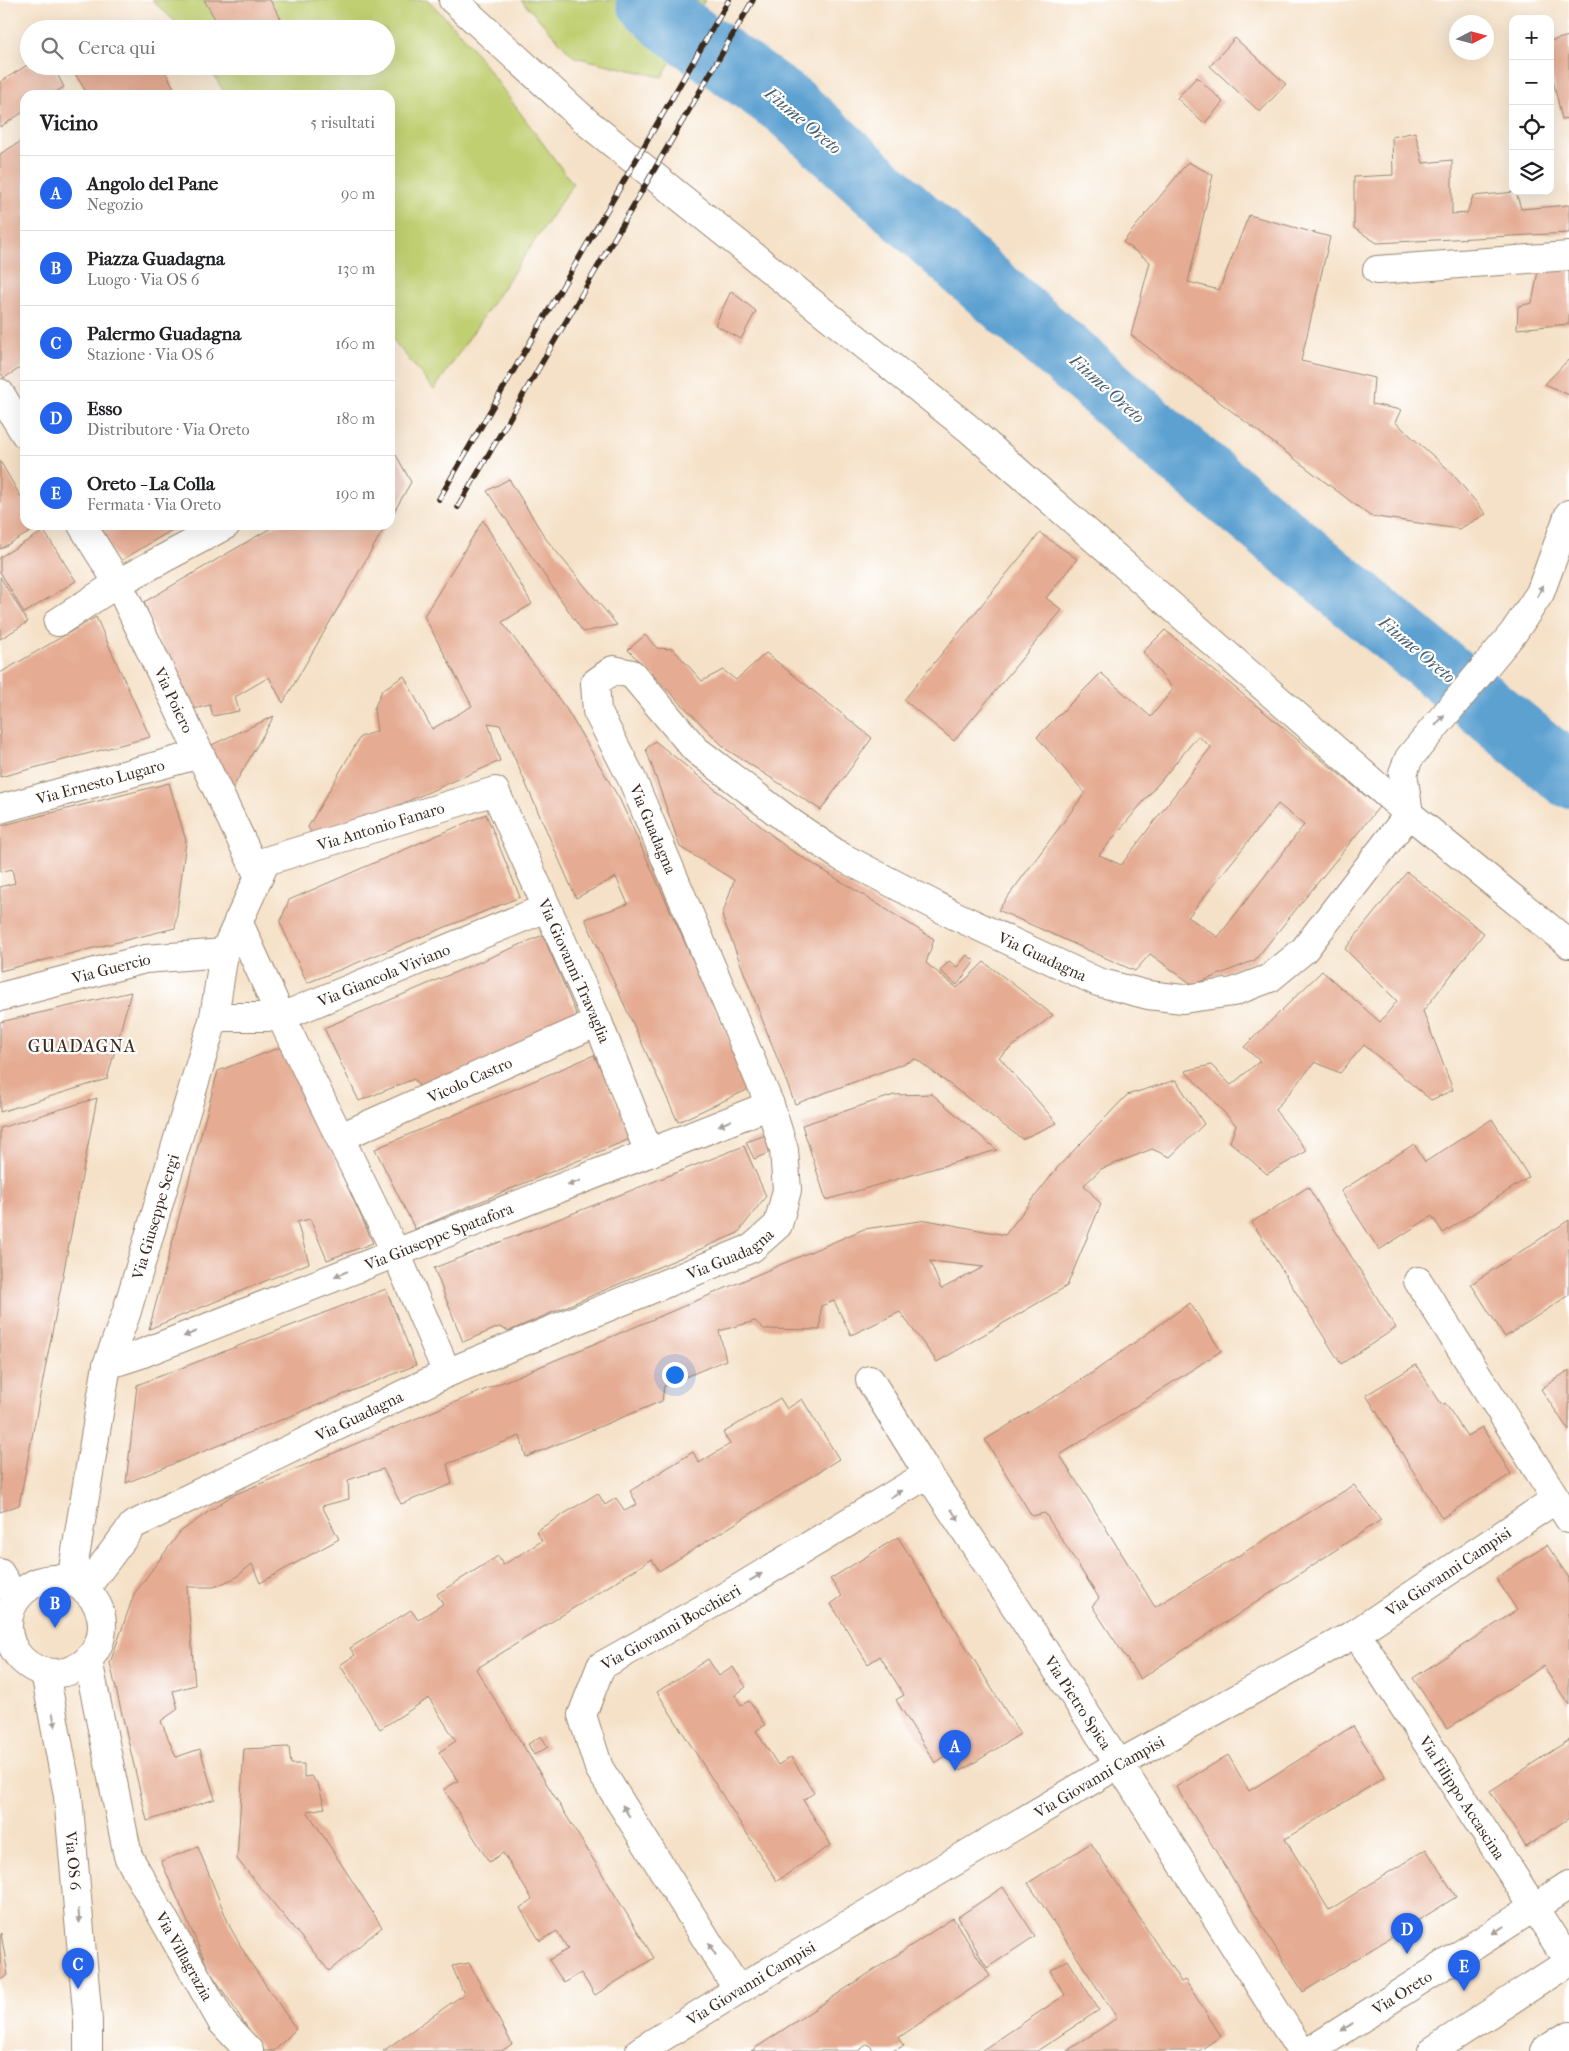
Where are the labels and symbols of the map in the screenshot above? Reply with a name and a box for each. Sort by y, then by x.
north arrow [1449,15,1494,60]
water label: Fiume Oreto [760,82,845,159]
water label: Fiume Oreto [1065,349,1149,428]
one-way arrow [1536,584,1544,598]
water label: Fiume Oreto [1374,611,1459,688]
street label: Via Poiero [150,663,198,736]
one-way arrow [1434,715,1446,727]
street label: Via Ernesto Lugaro [33,755,167,808]
street label: Via Guadagna [625,781,681,877]
street label: Via Antonio Fanaro [314,798,447,855]
street label: Via Giovanni Travaglia [534,895,615,1046]
street label: Via Guadagna [994,927,1090,985]
street label: Via Giancola Viviano [314,939,453,1011]
street label: Via Guercio [69,949,151,988]
district label: GUADAGNA [28,1036,136,1057]
street label: Vicolo Castro [424,1052,515,1107]
one-way arrow [717,1119,732,1127]
street label: Via Giuseppe Sergi [127,1151,182,1282]
one-way arrow [566,1180,581,1187]
street label: Via Giuseppe Spatafora [361,1198,516,1274]
street label: Via Guadagna [683,1224,778,1284]
one-way arrow [334,1271,348,1279]
one-way arrow [182,1330,197,1338]
your location [662,1362,688,1388]
street label: Via Guadagna [311,1386,406,1445]
one-way arrow [889,1489,902,1498]
one-way arrow [950,1508,960,1522]
street label: Via Giovanni Campisi [1381,1522,1515,1621]
one-way arrow [750,1573,763,1582]
street label: Via Giovanni Bocchieri [597,1580,744,1674]
pin: B [39,1587,71,1628]
street label: Via Pietro Spica [1040,1651,1116,1753]
one-way arrow [50,1713,58,1728]
pin: A [939,1730,971,1771]
street label: Via Giovanni Campisi [1030,1731,1168,1822]
street label: Via Filippo Accascina [1415,1731,1510,1863]
one-way arrow [621,1804,631,1818]
street label: Via OS 6 [62,1829,86,1891]
street label: Via Villagrazia [151,1907,218,2004]
one-way arrow [76,1908,84,1924]
pin: D [1391,1913,1423,1954]
one-way arrow [1492,1926,1505,1935]
street label: Via Giovanni Campisi [682,1937,819,2030]
one-way arrow [707,1942,717,1956]
pin: C [62,1948,94,1989]
pin: E [1448,1950,1480,1991]
street label: Via Oreto [1368,1966,1435,2019]
one-way arrow [1340,2023,1353,2032]

